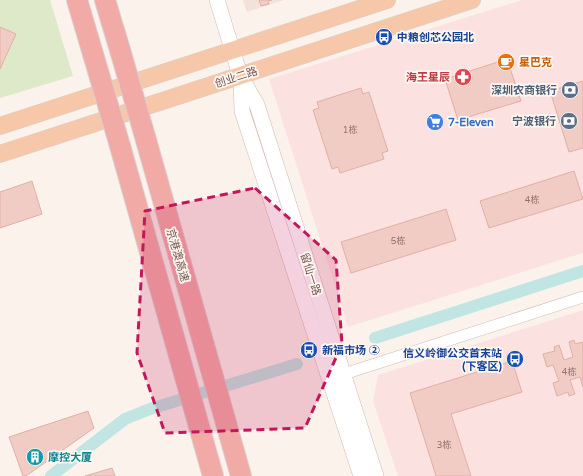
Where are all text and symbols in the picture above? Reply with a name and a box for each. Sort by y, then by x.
bus stop icon: 中粮创芯公园北 [374,27,394,47]
place label: 中粮创芯公园北 [397,31,474,44]
cafe icon: 星巴克 [496,52,516,72]
place label: 星巴克 [519,56,552,69]
street label: 创业二路 [213,64,259,90]
pharmacy icon: 海王星辰 [453,67,473,87]
place label: 海王星辰 [406,71,450,84]
bank icon: 深圳农商银行 [560,80,580,100]
place label: 深圳农商银行 [491,84,557,97]
bank icon: 宁波银行 [559,111,579,131]
supermarket icon: 7-Eleven [425,112,445,132]
place label: 宁波银行 [512,115,556,128]
place label: 7-Eleven [448,116,494,129]
house number: 1栋 [343,124,357,136]
house number: 4栋 [525,194,539,206]
street label: 京港澳高速 [164,227,191,283]
house number: 5栋 [391,235,405,247]
street label: 留仙一路 [298,251,324,297]
bus stop icon: 新福市场 ② [299,340,319,360]
place label: 新福市场 ② [322,344,380,357]
place label: 信义岭御公交首末站 (下客区) [403,347,503,373]
bus stop icon: 信义岭御公交首末站 (下客区) [505,349,525,369]
house number: 4栋 [562,366,576,378]
house number: 3栋 [437,439,451,451]
building icon: 摩控大厦 [25,447,45,467]
place label: 摩控大厦 [48,451,92,464]

